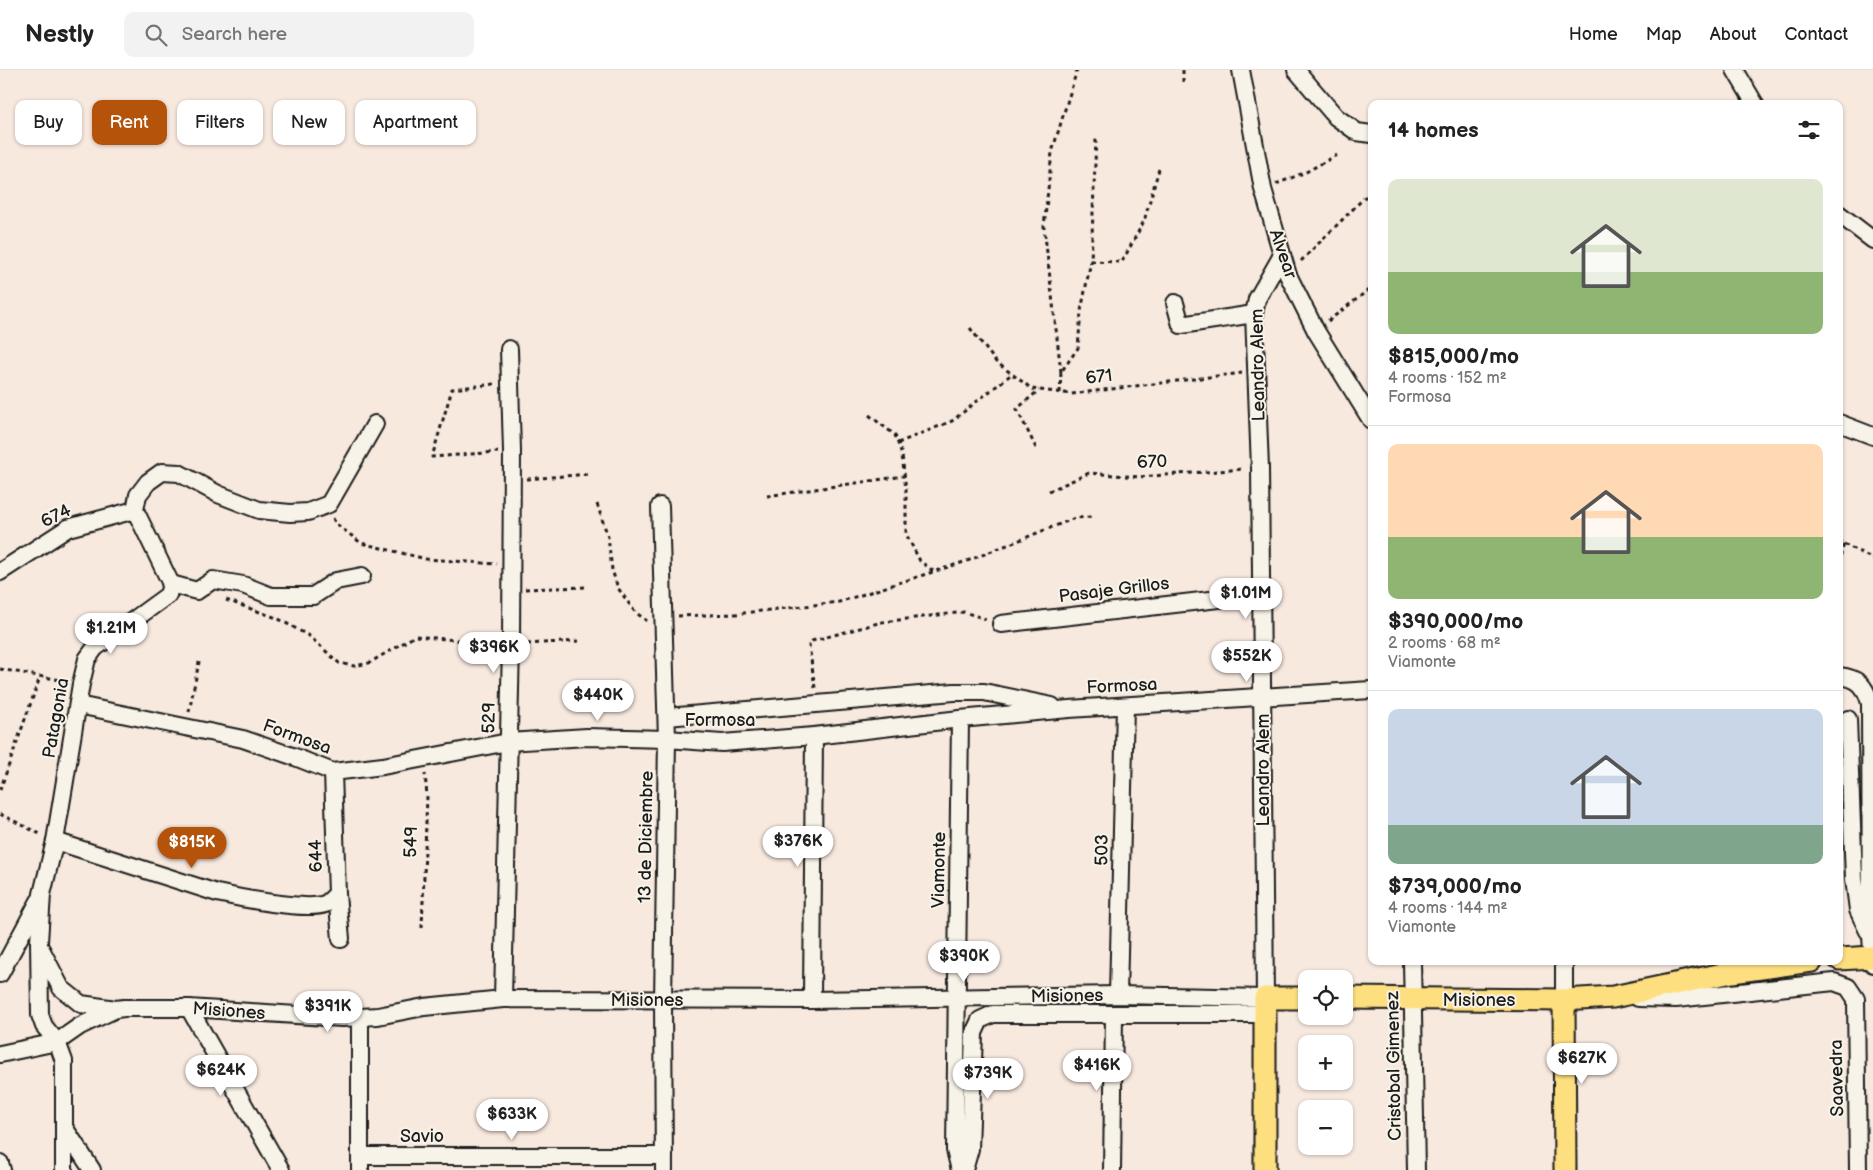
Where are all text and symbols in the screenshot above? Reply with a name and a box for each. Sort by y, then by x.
search box [124,12,474,57]
text: Nestly [25,20,94,49]
icon: search [142,21,170,49]
text: Search here [182,23,287,46]
text: Home [1569,24,1618,45]
text: Map [1646,24,1682,45]
text: About [1710,24,1757,45]
text: Contact [1785,24,1848,45]
chip: Buy [15,100,82,145]
chip: Rent [92,100,167,145]
chip: Filters [177,100,263,145]
chip: New [273,100,345,145]
chip: Apartment [355,100,476,145]
icon: filters [1795,116,1823,144]
text: 14 homes [1388,118,1479,143]
icon: home [1561,211,1651,301]
street label: Alvear [1265,227,1301,282]
street label: Leandro Alem [1247,308,1269,422]
text: $815,000/mo [1388,344,1519,369]
street label: 671 [1084,365,1114,389]
text: 4 rooms · 152 m² [1388,369,1507,388]
text: Formosa [1388,388,1451,407]
street label: 670 [1136,451,1168,473]
icon: home [1561,477,1651,567]
street label: 674 [38,500,74,532]
street label: Pasaje Grillos [1058,573,1170,607]
pin: $1.01M [1205,578,1287,620]
text: $1.01M [1220,584,1272,603]
text: $390,000/mo [1388,609,1523,634]
pin: $1.21M [70,612,152,655]
text: $1.21M [86,619,136,638]
pin: $396K [459,632,529,674]
text: 2 rooms · 68 m² [1388,634,1501,653]
text: $396K [469,638,519,657]
pin: $552K [1212,640,1282,683]
text: $552K [1222,647,1272,666]
text: Viamonte [1388,653,1456,672]
street label: Formosa [1086,674,1158,698]
street label: Patagonia [39,676,73,760]
pin: $440K [563,680,633,722]
text: $440K [573,686,623,705]
street label: 529 [478,702,500,734]
street label: Formosa [684,710,756,731]
street label: Leandro Alem [1253,714,1274,826]
street label: Formosa [260,715,334,759]
icon: home [1561,742,1651,832]
street label: 13 de Diciembre [634,770,658,903]
pin: $815K [157,826,227,869]
street label: 549 [400,826,422,858]
pin: $376K [763,826,833,868]
street label: Viamonte [928,831,950,908]
text: $376K [773,832,823,851]
text: $815K [168,833,216,852]
street label: 503 [1091,834,1113,866]
street label: 644 [305,839,327,873]
text: $739,000/mo [1388,874,1522,899]
text: 4 rooms · 144 m² [1388,899,1507,918]
text: Viamonte [1388,918,1456,937]
pin: $390K [929,940,999,983]
text: $390K [939,947,989,966]
map controls [1298,970,1353,1155]
button: locate [1298,970,1353,1025]
street label: Misiones [1030,985,1104,1007]
pin: $391K [293,990,363,1033]
street label: Misiones [611,990,684,1011]
street label: Misiones [1443,990,1516,1011]
street label: Cristobal Gimenez [1382,991,1406,1141]
text: $391K [305,997,351,1016]
street label: Misiones [192,998,266,1024]
button: + [1298,1035,1353,1090]
street label: Saavedra [1826,1039,1848,1117]
pin: $627K [1547,1042,1617,1085]
text: $627K [1557,1049,1607,1068]
pin: $416K [1062,1050,1132,1092]
pin: $624K [186,1054,256,1097]
text: $416K [1074,1056,1120,1075]
pin: $739K [953,1058,1023,1100]
text: $624K [196,1061,246,1080]
text: $739K [964,1064,1012,1083]
pin: $633K [477,1098,547,1141]
button: − [1298,1100,1353,1155]
text: $633K [487,1105,537,1124]
street label: Savio [400,1126,444,1147]

